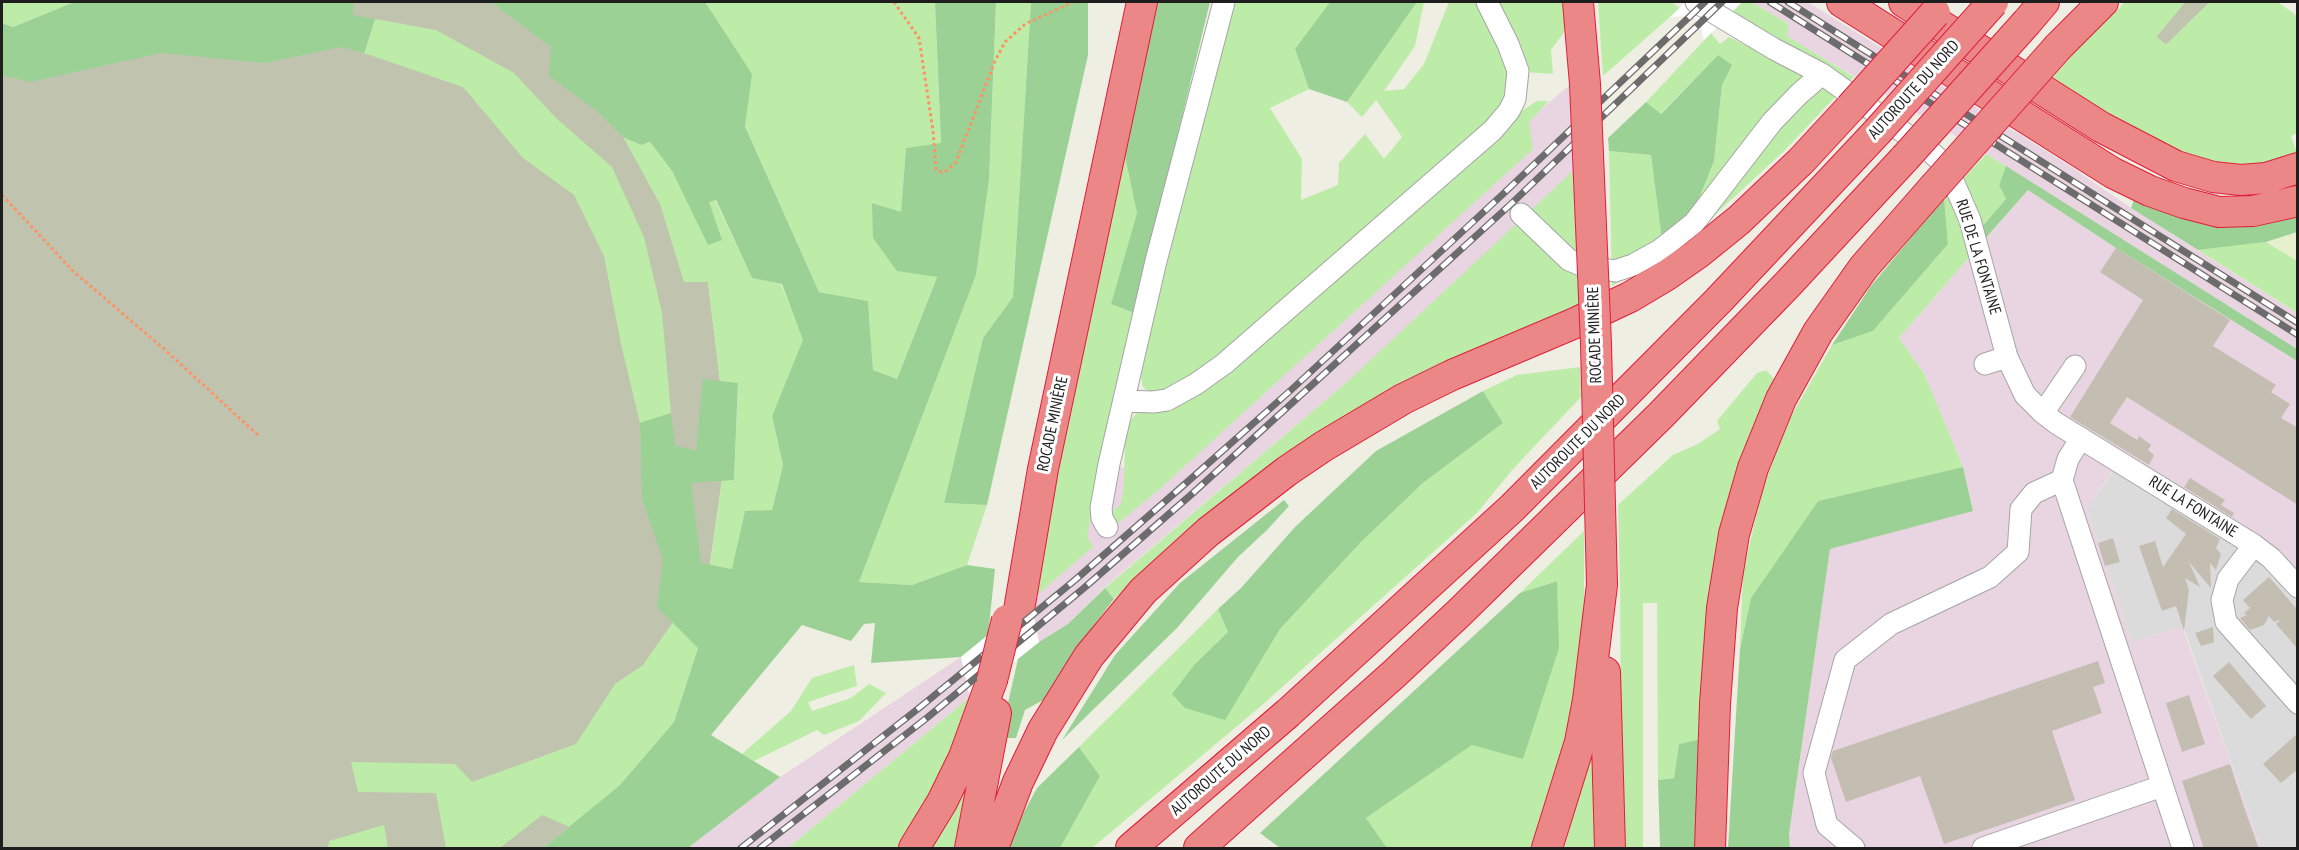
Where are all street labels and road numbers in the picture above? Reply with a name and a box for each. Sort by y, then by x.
street label: AUTOROUTE DU NORD [1865,37,1963,143]
street label: RUE DE LA FONTAINE [1951,197,2005,317]
street label: ROCADE MINIÈRE [1584,286,1606,384]
street label: ROCADE MINIÈRE [1034,375,1072,473]
street label: AUTOROUTE DU NORD [1526,390,1630,494]
street label: RUE LA FONTAINE [2145,472,2241,542]
street label: AUTOROUTE DU NORD [1167,722,1275,820]

